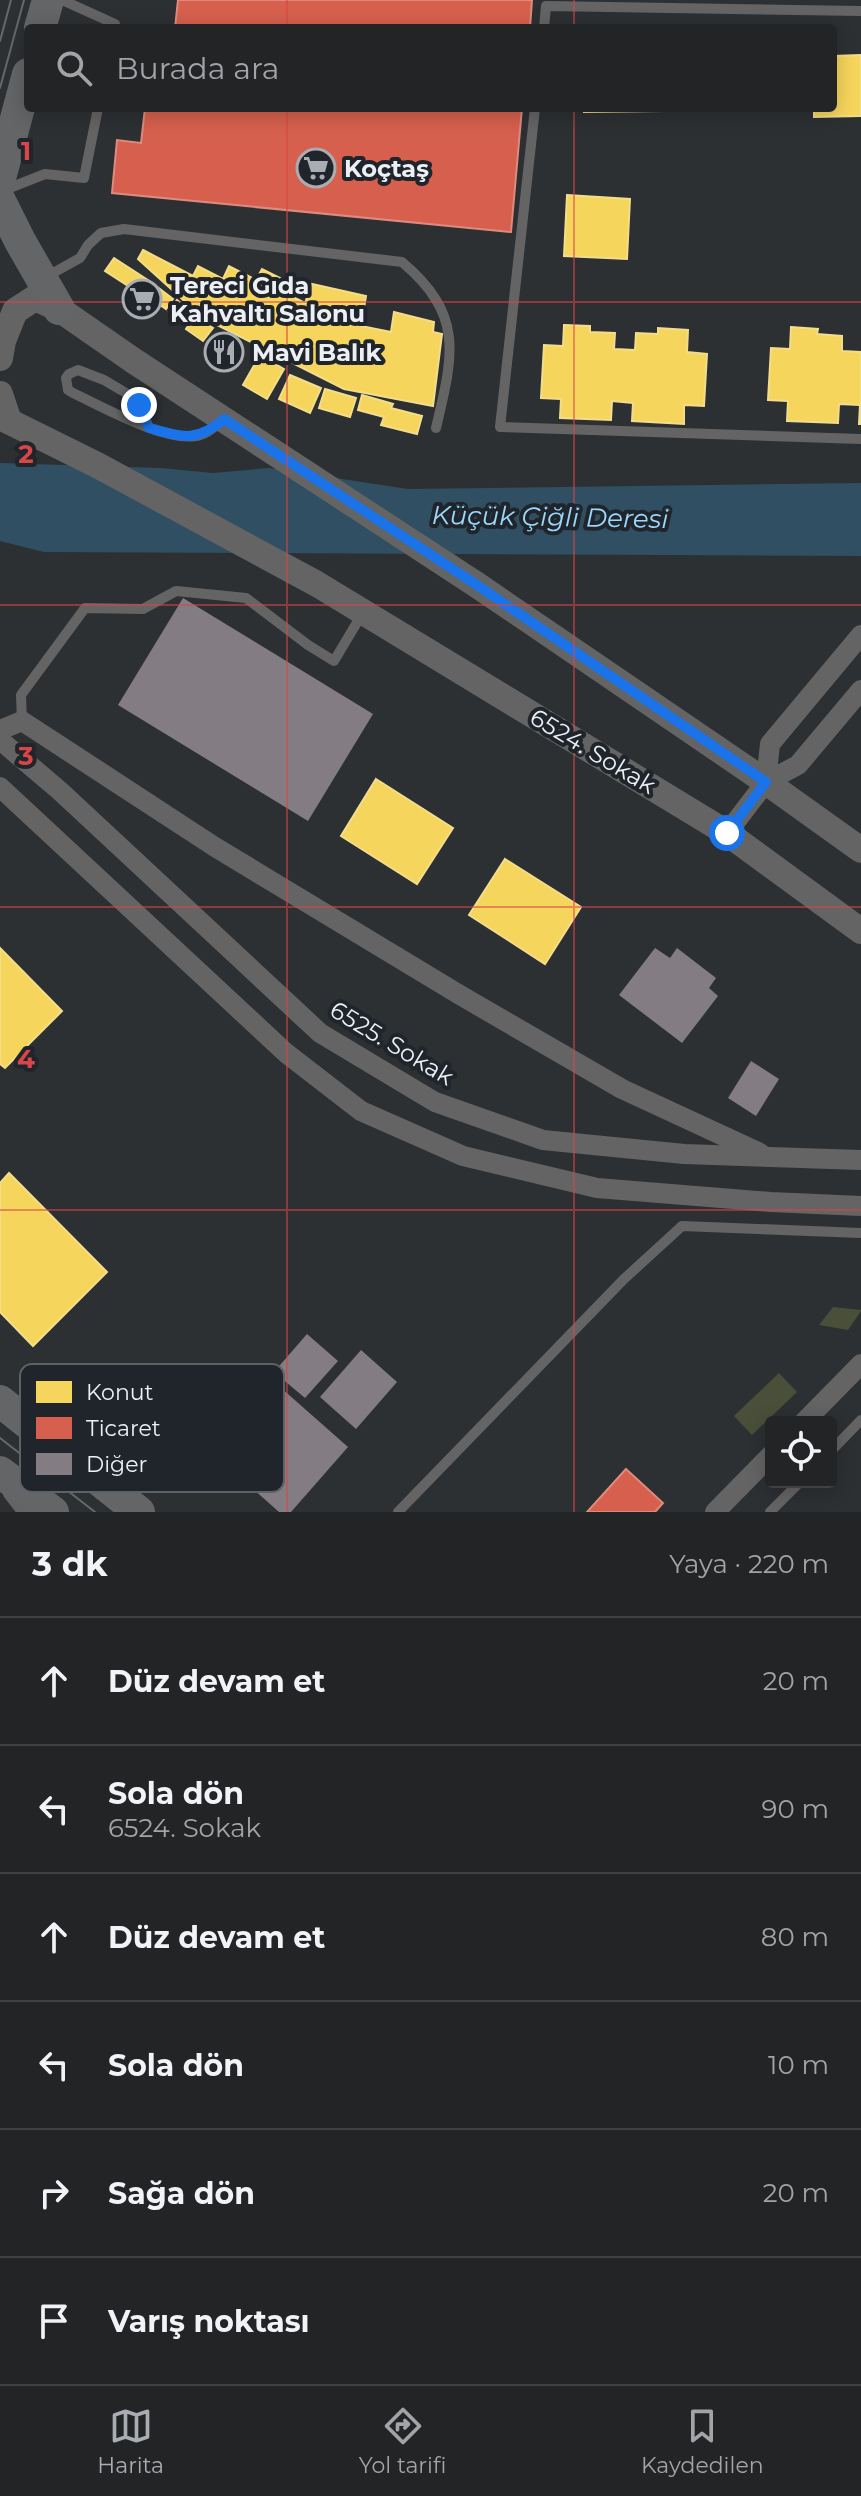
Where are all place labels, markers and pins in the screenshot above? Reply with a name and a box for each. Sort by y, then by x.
supermarket icon: Koçtaş [295,147,337,189]
place label: Koçtaş [344,154,429,183]
place label: Tereci Gıda Kahvaltı Salonu [170,271,365,328]
supermarket icon: Tereci Gıda Kahvaltı Salonu [121,278,163,320]
restaurant icon: Mavi Balık [203,331,245,373]
place label: Mavi Balık [252,338,381,367]

